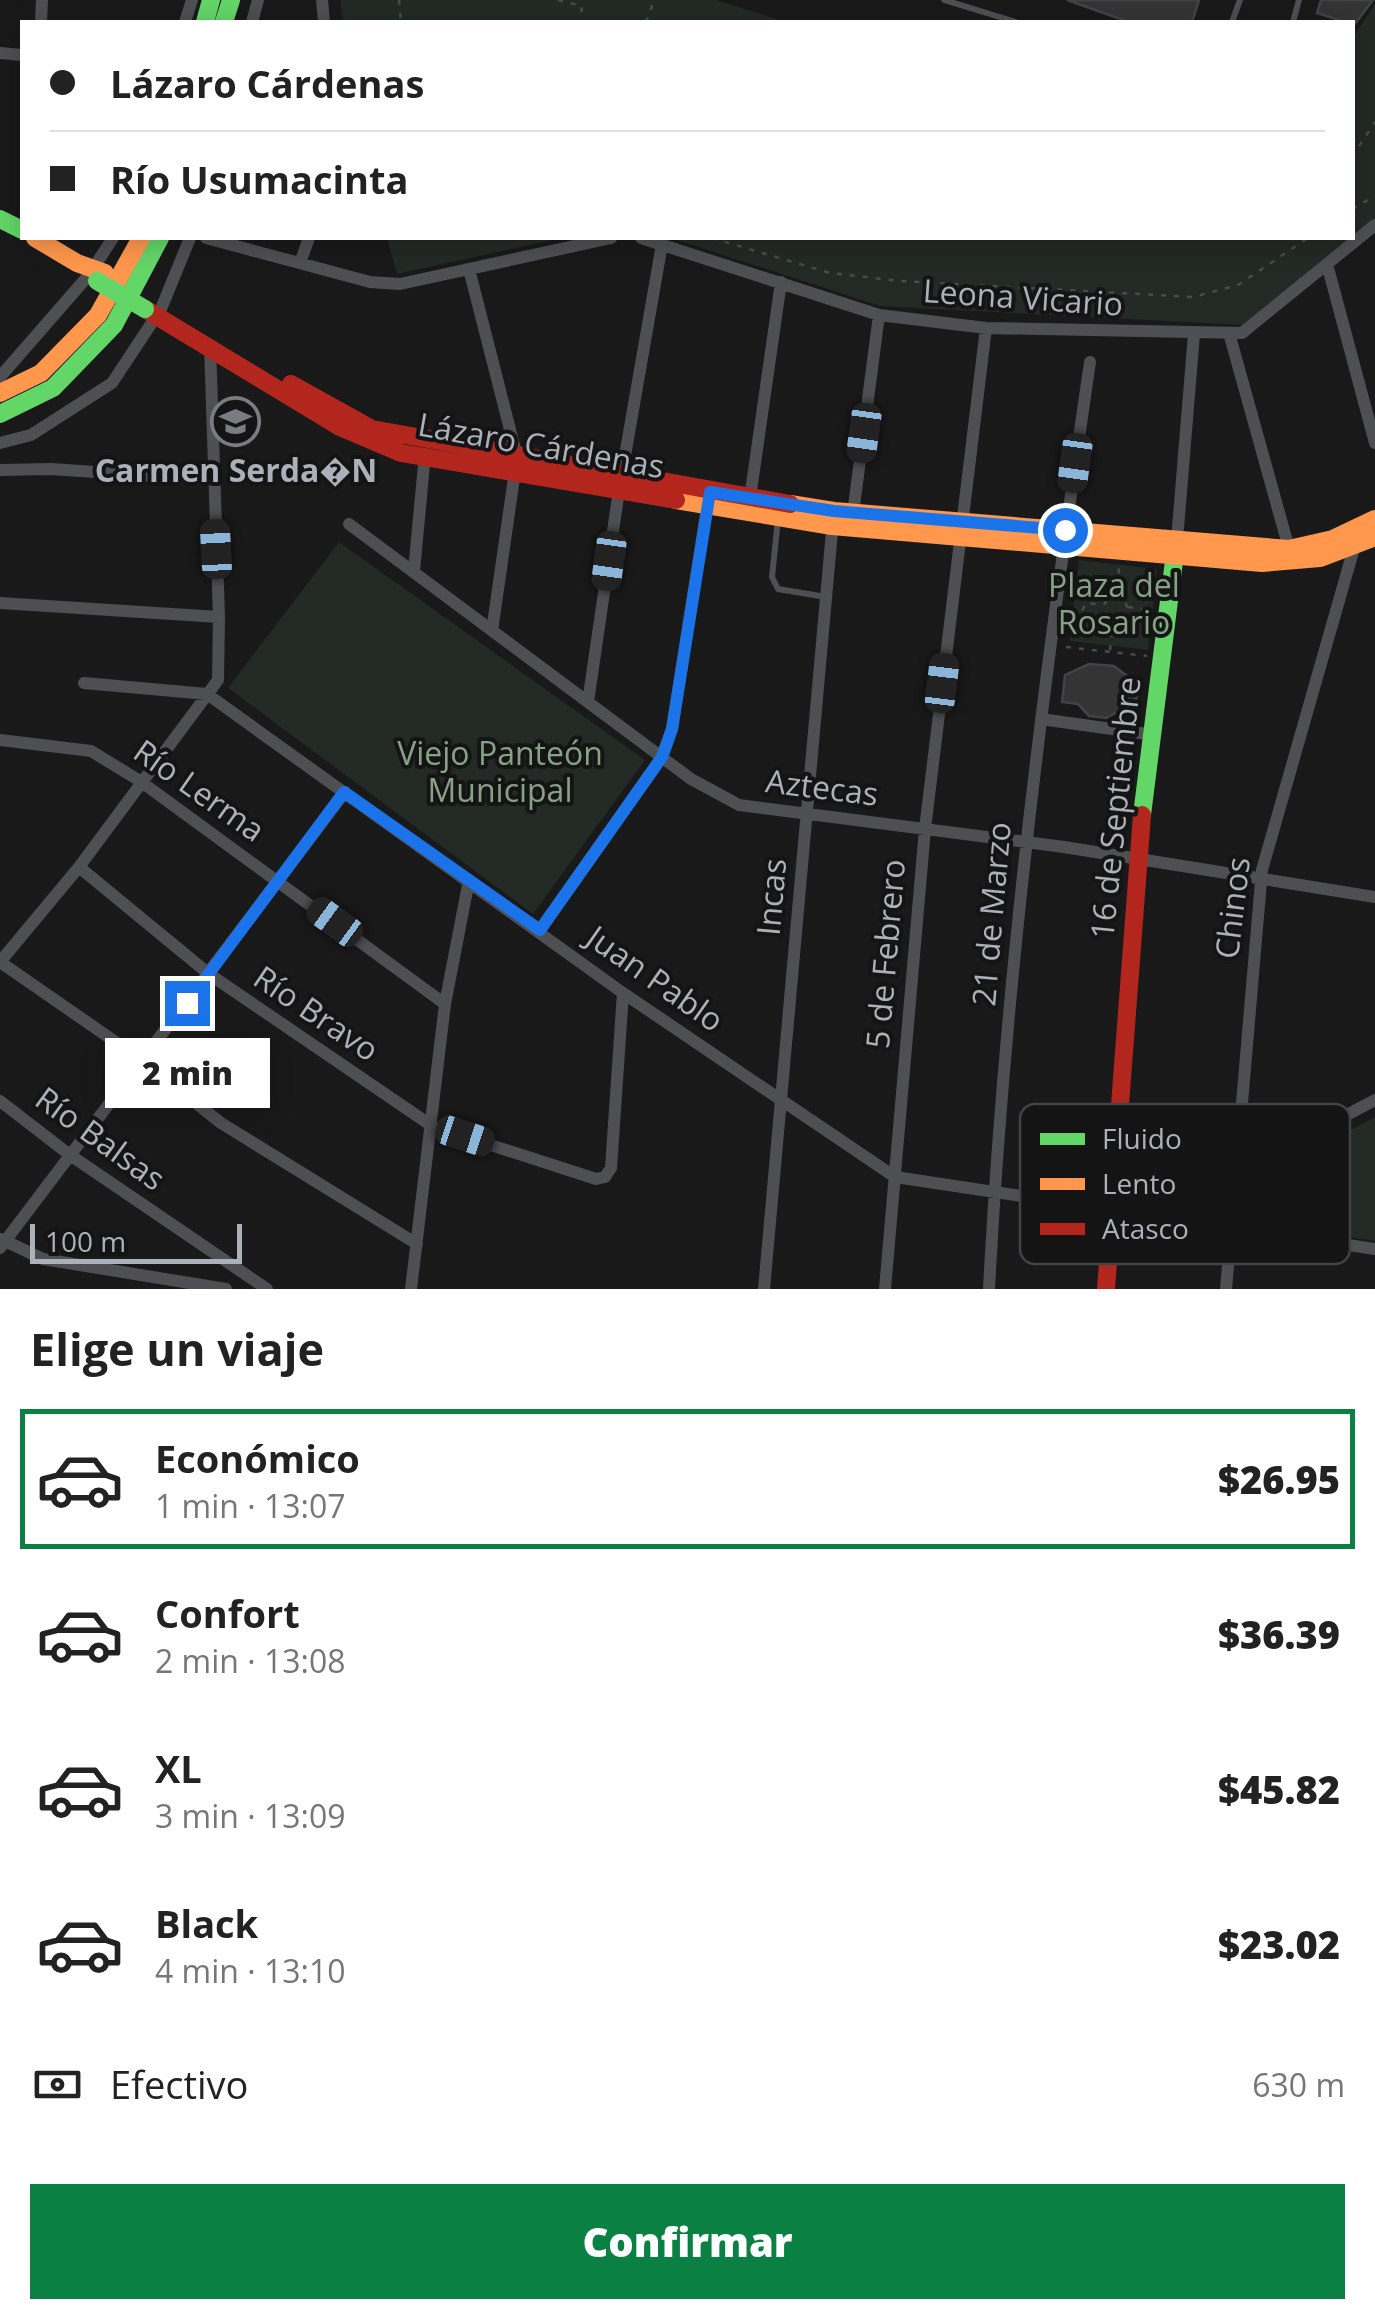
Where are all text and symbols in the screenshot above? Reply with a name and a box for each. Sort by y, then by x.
text: Lázaro Cárdenas [110,57,424,109]
text: Río Usumacinta [110,153,409,205]
street label: Leona Vicario [922,268,1125,325]
school or university icon: Carmen Serda�N [210,395,262,447]
car [845,401,883,465]
street label: Lázaro Cárdenas [415,402,668,487]
car [1056,431,1094,495]
place label: Carmen Serda�N [95,448,377,491]
route start [1043,508,1088,553]
car [199,518,233,580]
car [590,529,628,593]
park label: Plaza del Rosario [1048,563,1180,643]
car [923,651,961,715]
street label: 16 de Septiembre [1079,675,1150,941]
street label: Río Lerma [126,729,274,851]
park label: Viejo Panteón Municipal [397,731,603,811]
street label: Aztecas [763,758,881,815]
street label: 21 de Marzo [961,820,1020,1008]
street label: Chinos [1204,855,1259,961]
street label: Incas [746,857,795,937]
street label: 5 de Febrero [855,857,914,1050]
car [302,892,368,952]
street label: Juan Pablo [576,913,733,1041]
street label: Río Bravo [246,955,388,1070]
route end [165,981,210,1026]
callout: 2 min [104,1038,270,1108]
text: 2 min [142,1051,233,1094]
street label: Río Balsas [27,1076,174,1199]
legend [1020,1104,1350,1264]
car [432,1112,498,1160]
text: Fluido [1102,1119,1182,1157]
text: Lento [1102,1164,1176,1202]
text: Atasco [1102,1209,1189,1247]
scale bar [30,1219,242,1264]
text: 100 m [45,1222,126,1260]
text: Elige un viaje [30,1318,324,1379]
text: Económico [155,1432,360,1484]
icon: car [35,1434,125,1524]
text: $26.95 [1218,1453,1340,1505]
text: 1 min · 13:07 [155,1484,346,1527]
text: Confort [155,1587,300,1639]
icon: car [35,1589,125,1679]
text: $36.39 [1218,1608,1340,1660]
text: 2 min · 13:08 [155,1639,346,1682]
text: XL [155,1742,202,1794]
icon: car [35,1744,125,1834]
text: $45.82 [1218,1763,1340,1815]
text: 3 min · 13:09 [155,1794,346,1837]
text: Black [155,1897,258,1949]
icon: car [35,1899,125,1989]
text: $23.02 [1218,1918,1340,1970]
text: 4 min · 13:10 [155,1949,346,1992]
icon: cash [30,2057,85,2112]
text: Efectivo [110,2058,248,2110]
text: 630 m [1252,2063,1345,2106]
button: Confirmar [30,2184,1345,2299]

